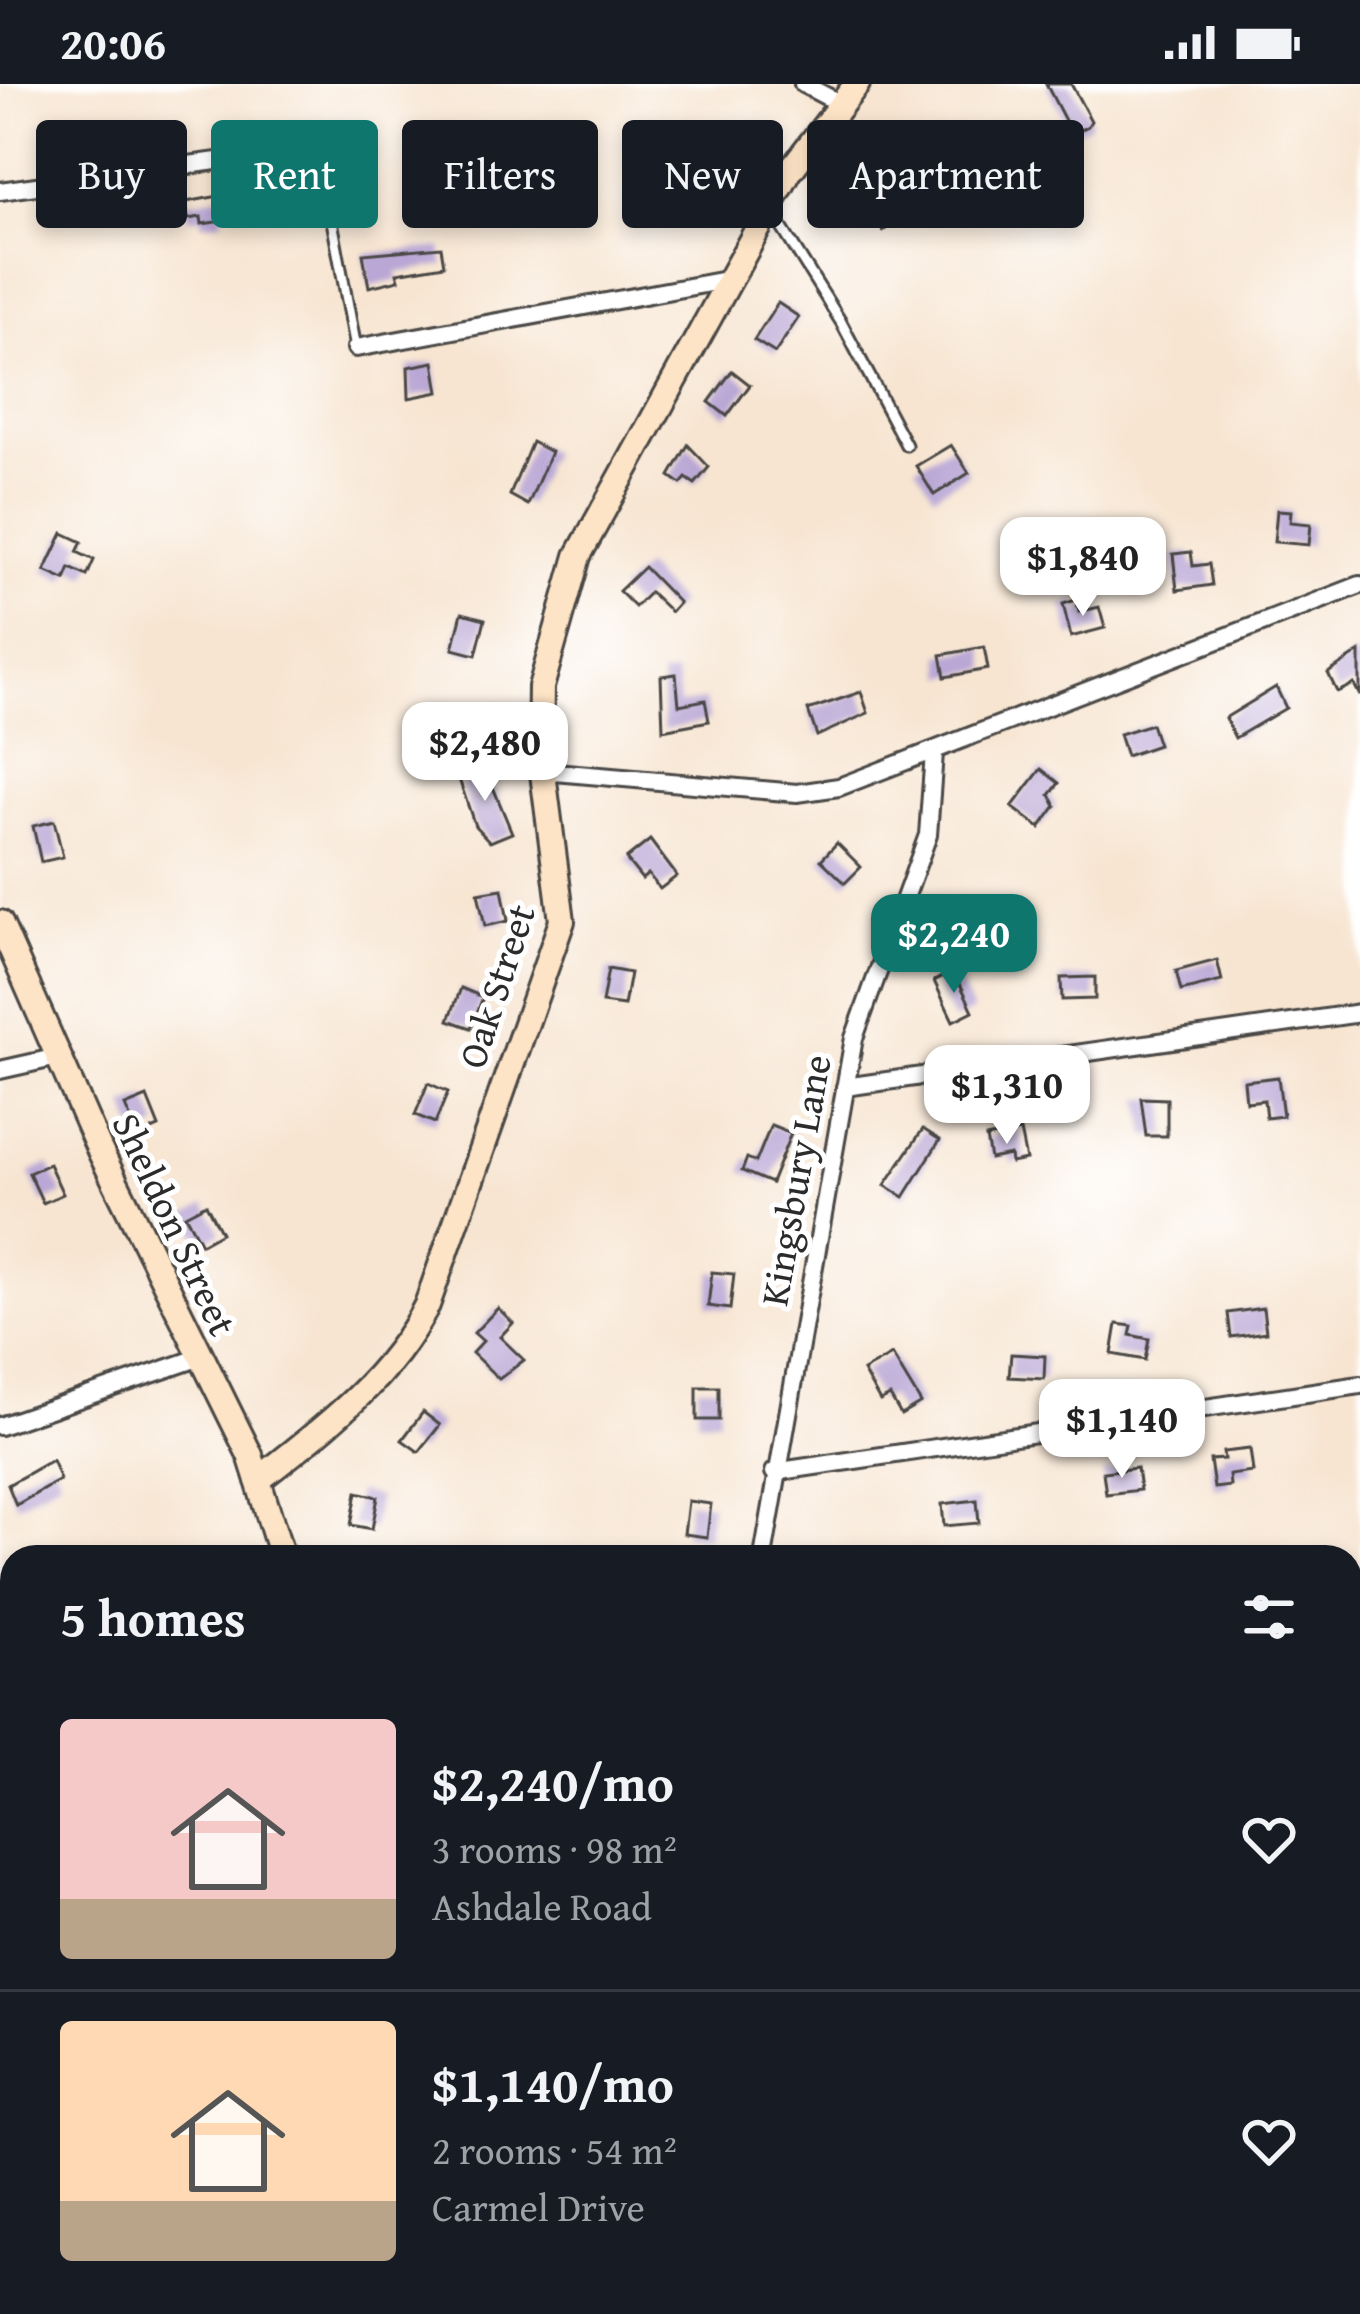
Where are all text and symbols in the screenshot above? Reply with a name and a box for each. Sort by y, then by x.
text: 20:06 [60,10,166,75]
chip: Buy [36,120,187,228]
chip: Rent [211,120,378,228]
chip: Filters [402,120,598,228]
chip: New [622,120,783,228]
chip: Apartment [807,120,1084,228]
pin: $1,840 [985,517,1181,619]
text: $1,840 [1027,527,1139,584]
pin: $2,480 [387,702,583,804]
text: $2,480 [429,712,541,769]
pin: $2,240 [856,894,1052,996]
street label: Oak Street [442,896,549,1075]
text: $2,240 [898,904,1010,961]
pin: $1,310 [909,1045,1105,1147]
street label: Kingsbury Lane [744,1050,845,1310]
text: $1,310 [951,1055,1063,1112]
street label: Sheldon Street [99,1103,252,1345]
pin: $1,140 [1024,1379,1220,1481]
text: $1,140 [1066,1389,1178,1446]
text: 5 homes [60,1580,246,1655]
icon: filters [1236,1584,1302,1650]
text: $2,240/mo [432,1745,674,1820]
icon: home [156,1767,300,1911]
icon: heart [1236,1806,1302,1872]
text: 3 rooms · 98 m² [432,1820,677,1877]
text: Ashdale Road [432,1877,652,1934]
text: $1,140/mo [432,2046,674,2121]
icon: home [156,2069,300,2213]
icon: heart [1236,2108,1302,2174]
text: 2 rooms · 54 m² [432,2121,677,2178]
text: Carmel Drive [432,2178,645,2235]

